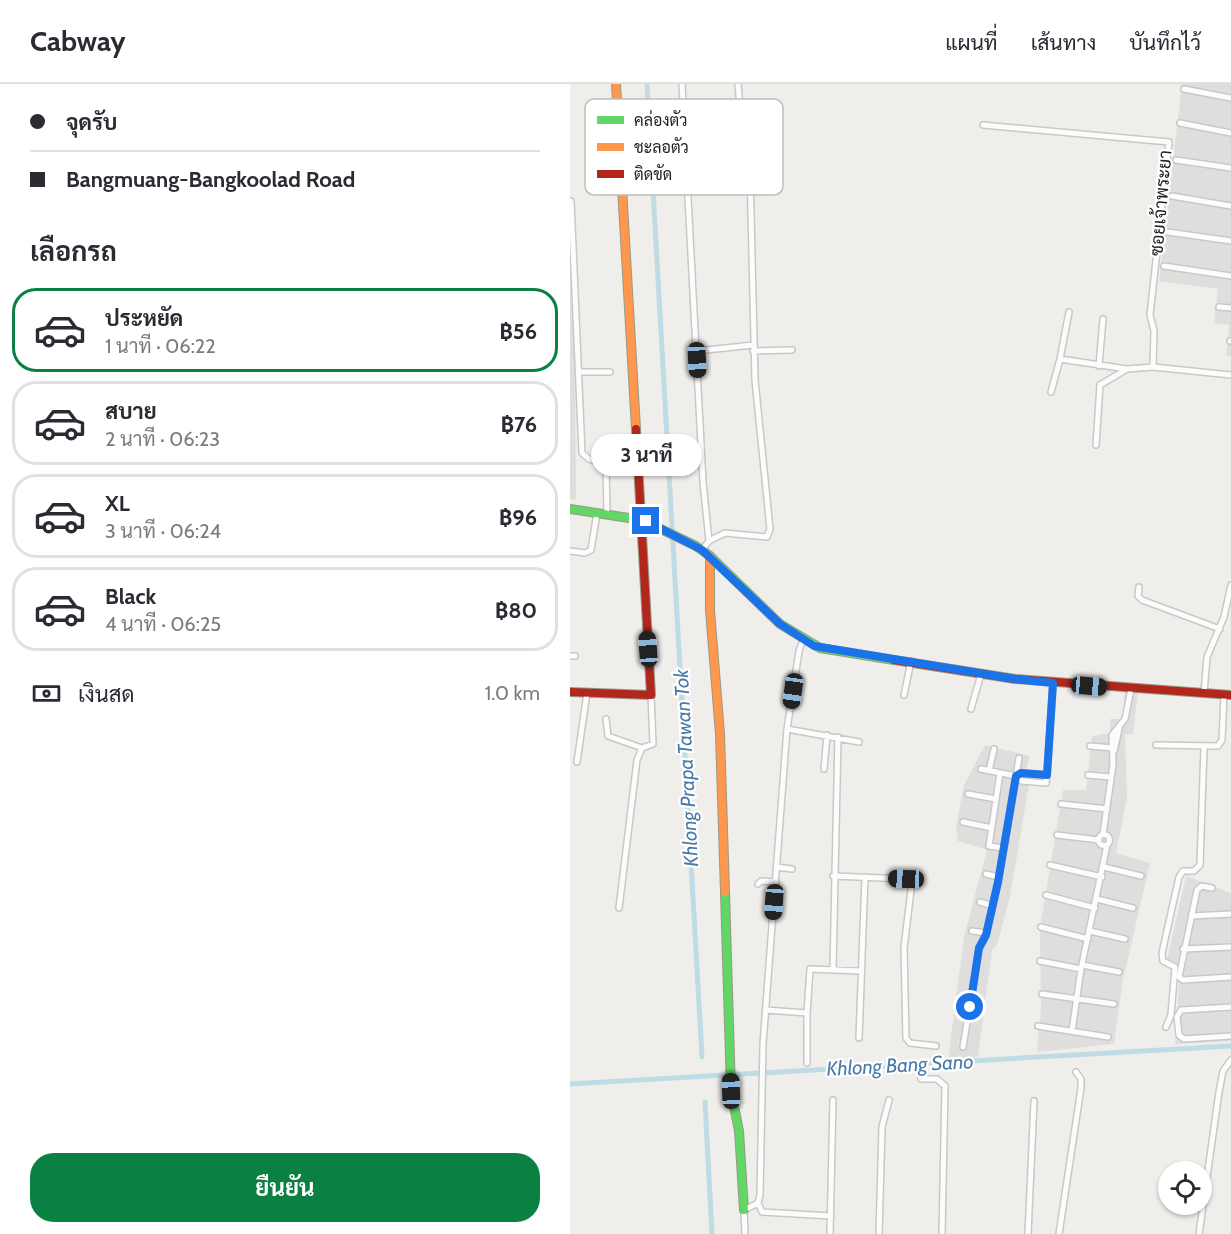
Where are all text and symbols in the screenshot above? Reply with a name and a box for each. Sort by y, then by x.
text: Cabway [30,24,125,58]
text: แผนที่ [945,30,998,55]
text: เส้นทาง [1031,30,1096,55]
text: บันทึกไว้ [1129,30,1201,55]
legend [585,99,783,195]
text: จุดรับ [66,109,117,136]
text: คล่องตัว [634,110,688,130]
text: ชะลอตัว [634,137,689,157]
street label: ซอยเจ้าพระยา [1144,149,1177,257]
text: ติดขัด [634,164,672,184]
text: Bangmuang-Bangkoolad Road [66,166,355,193]
text: เลือกรถ [30,235,117,268]
icon: car [33,303,87,357]
text: ประหยัด [105,305,183,332]
text: ฿56 [500,318,537,345]
text: 1 นาที · 06:22 [105,334,216,358]
car [687,342,707,378]
icon: car [33,396,87,450]
text: สบาย [105,398,157,425]
text: ฿76 [501,411,537,438]
text: 2 นาที · 06:23 [105,427,220,451]
callout: 3 นาที [590,434,702,476]
text: 3 นาที [620,443,673,467]
icon: car [33,489,87,543]
text: XL [105,490,130,517]
text: ฿96 [499,504,537,531]
route end [632,507,659,534]
text: 3 นาที · 06:24 [105,519,221,543]
icon: car [33,582,87,636]
text: Black [105,583,156,610]
text: ฿80 [495,597,537,624]
text: 4 นาที · 06:25 [105,612,221,636]
car [638,630,658,668]
water label: Khlong Prapa Tawan Tok [669,667,703,867]
car [782,672,804,710]
car [1070,675,1108,697]
icon: cash [30,677,63,710]
text: เงินสด [78,681,135,708]
text: 1.0 km [485,681,540,705]
car [888,869,924,889]
car [764,883,784,921]
route start [956,993,983,1020]
water label: Khlong Bang Sano [826,1049,974,1081]
car [721,1073,741,1109]
button: ยืนยัน [30,1153,540,1222]
map controls [1158,1161,1212,1215]
button: locate [1158,1161,1212,1215]

